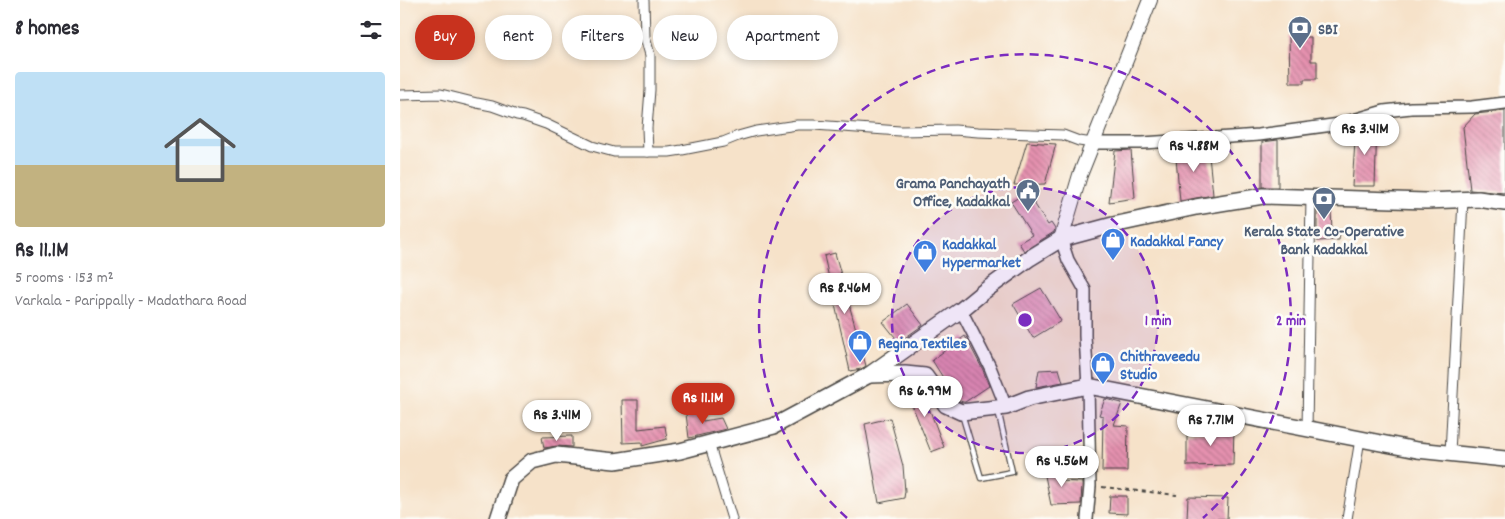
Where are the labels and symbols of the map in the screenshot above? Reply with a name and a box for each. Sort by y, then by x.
bank icon: SBI [1287,15,1313,49]
place label: SBI [1318,19,1339,42]
pin: Rs 3.41M [1313,114,1417,156]
pin: Rs 4.88M [1142,130,1246,173]
place label: Grama Panchayath Office, Kadakkal [896,173,1010,214]
public building icon: Grama Panchayath Office, Kadakkal [1015,178,1041,212]
bank icon: Kerala State Co-Operative Bank Kadakkal [1311,186,1337,220]
place label: Kerala State Co-Operative Bank Kadakkal [1244,221,1404,262]
shop icon: Kadakkal Fancy [1100,227,1126,261]
place label: Kadakkal Fancy [1130,231,1224,254]
place label: Kadakkal Hypermarket [942,234,1021,275]
shop icon: Kadakkal Hypermarket [912,239,938,273]
pin: Rs 8.46M [793,272,897,315]
centre of rings [1016,311,1034,329]
text: 1 min [1145,311,1171,333]
text: 2 min [1276,311,1306,333]
shop icon: Regina Textiles [847,329,873,363]
place label: Regina Textiles [878,333,967,356]
place label: Chithraveedu Studio [1120,346,1200,387]
shop icon: Chithraveedu Studio [1090,351,1116,385]
pin: Rs 6.99M [873,376,977,418]
pin: Rs 11.1M [651,382,755,425]
pin: Rs 3.41M [505,400,609,442]
pin: Rs 7.71M [1159,404,1263,447]
pin: Rs 4.56M [1010,446,1114,488]

